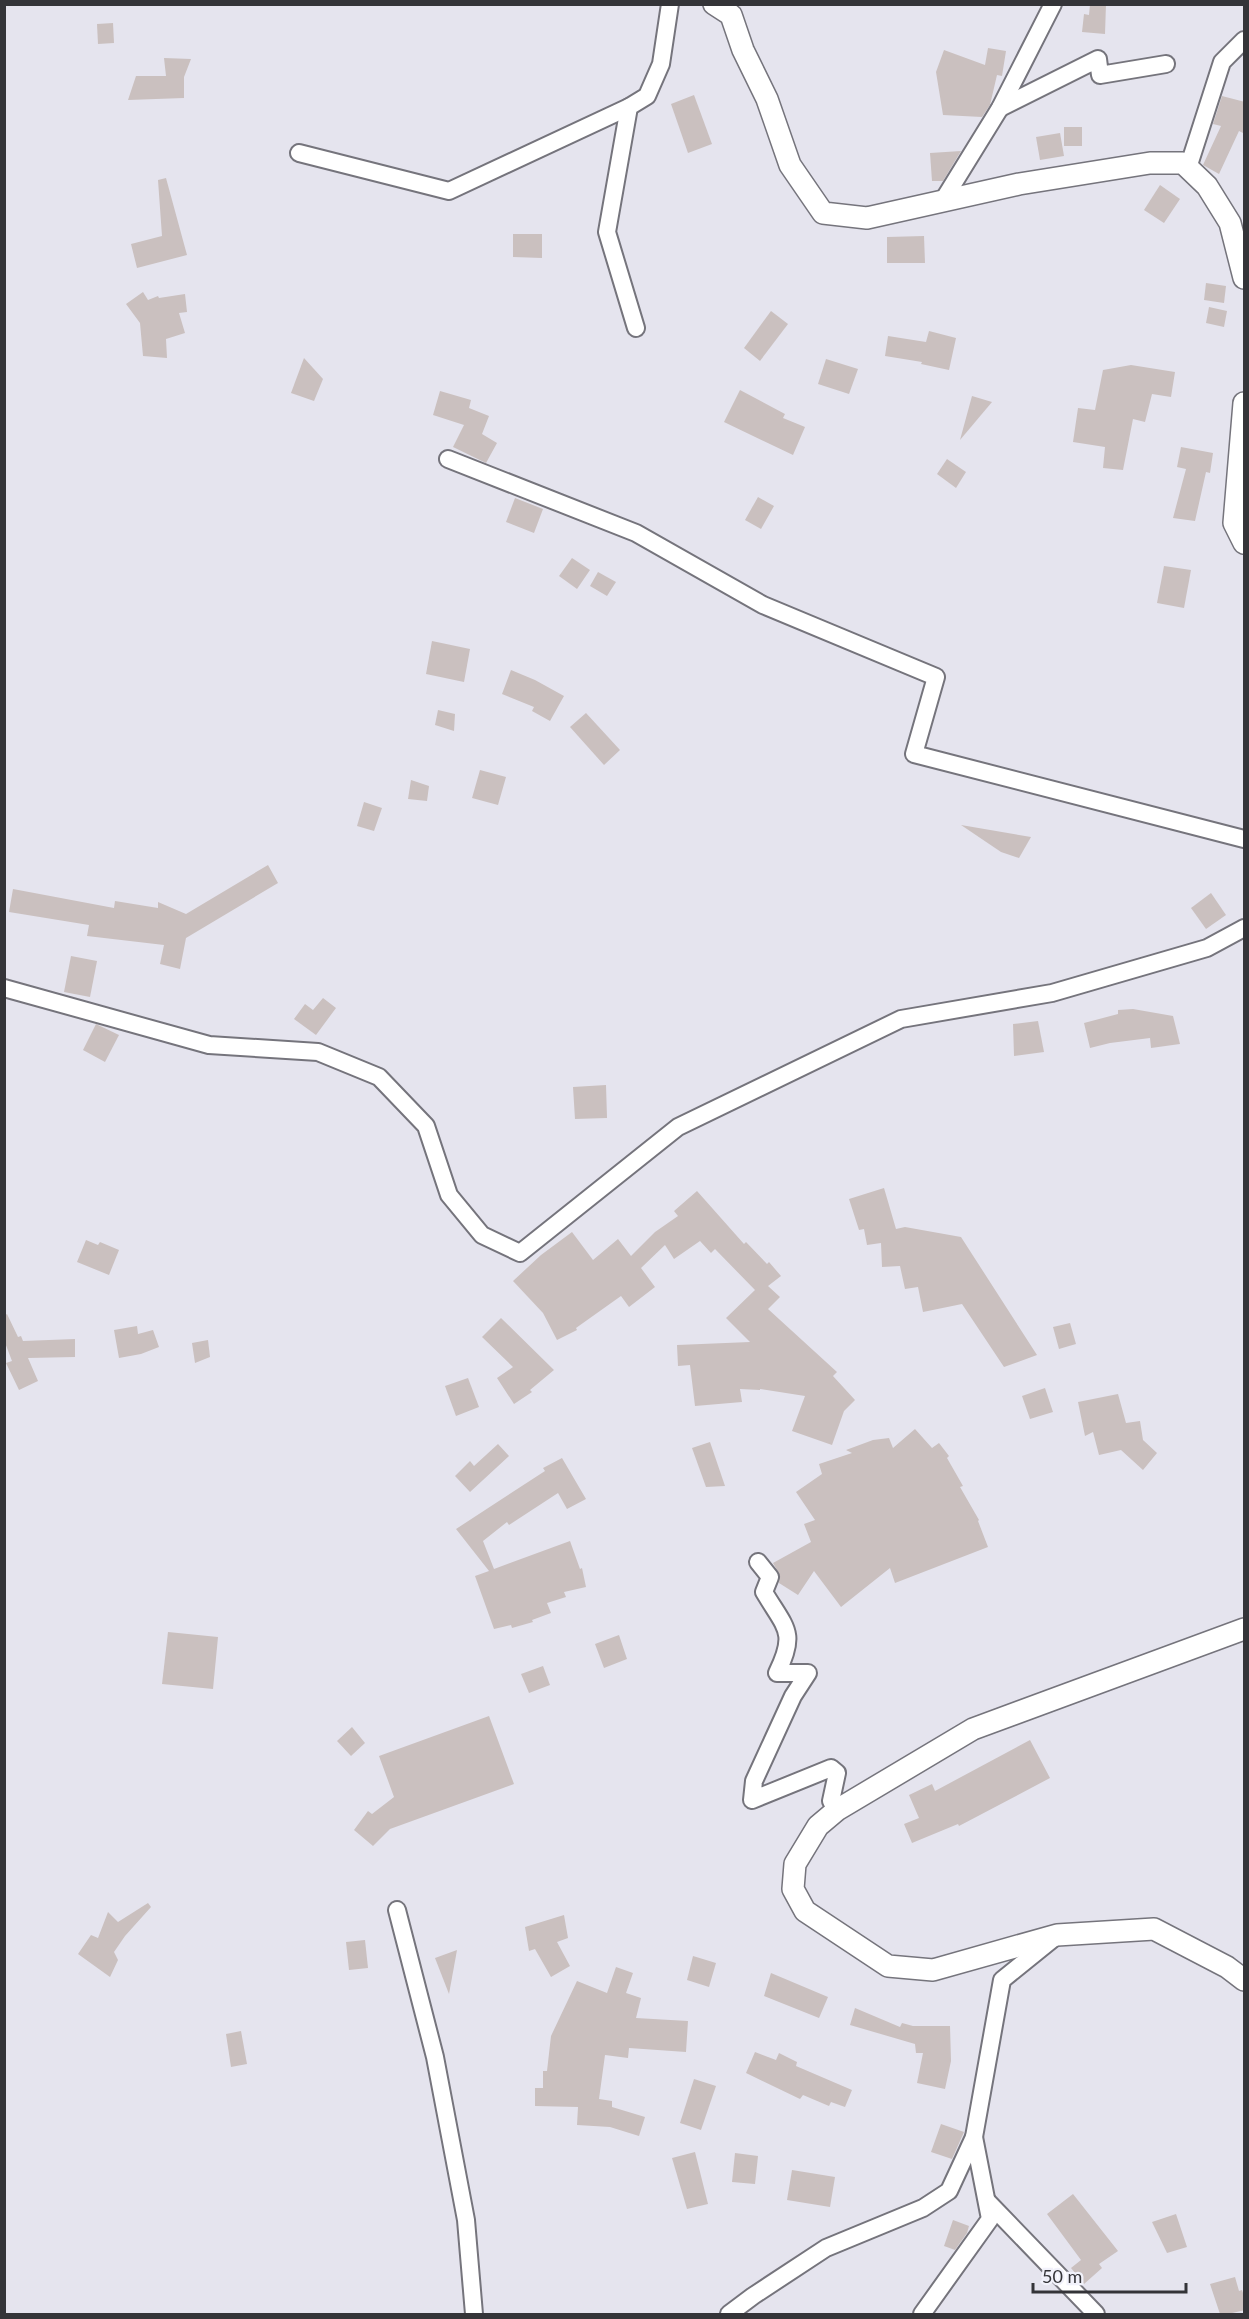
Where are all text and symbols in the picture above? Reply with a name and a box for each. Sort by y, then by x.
scale bar [1033,2256,1186,2294]
text: 50 m [1042,2265,1082,2287]

